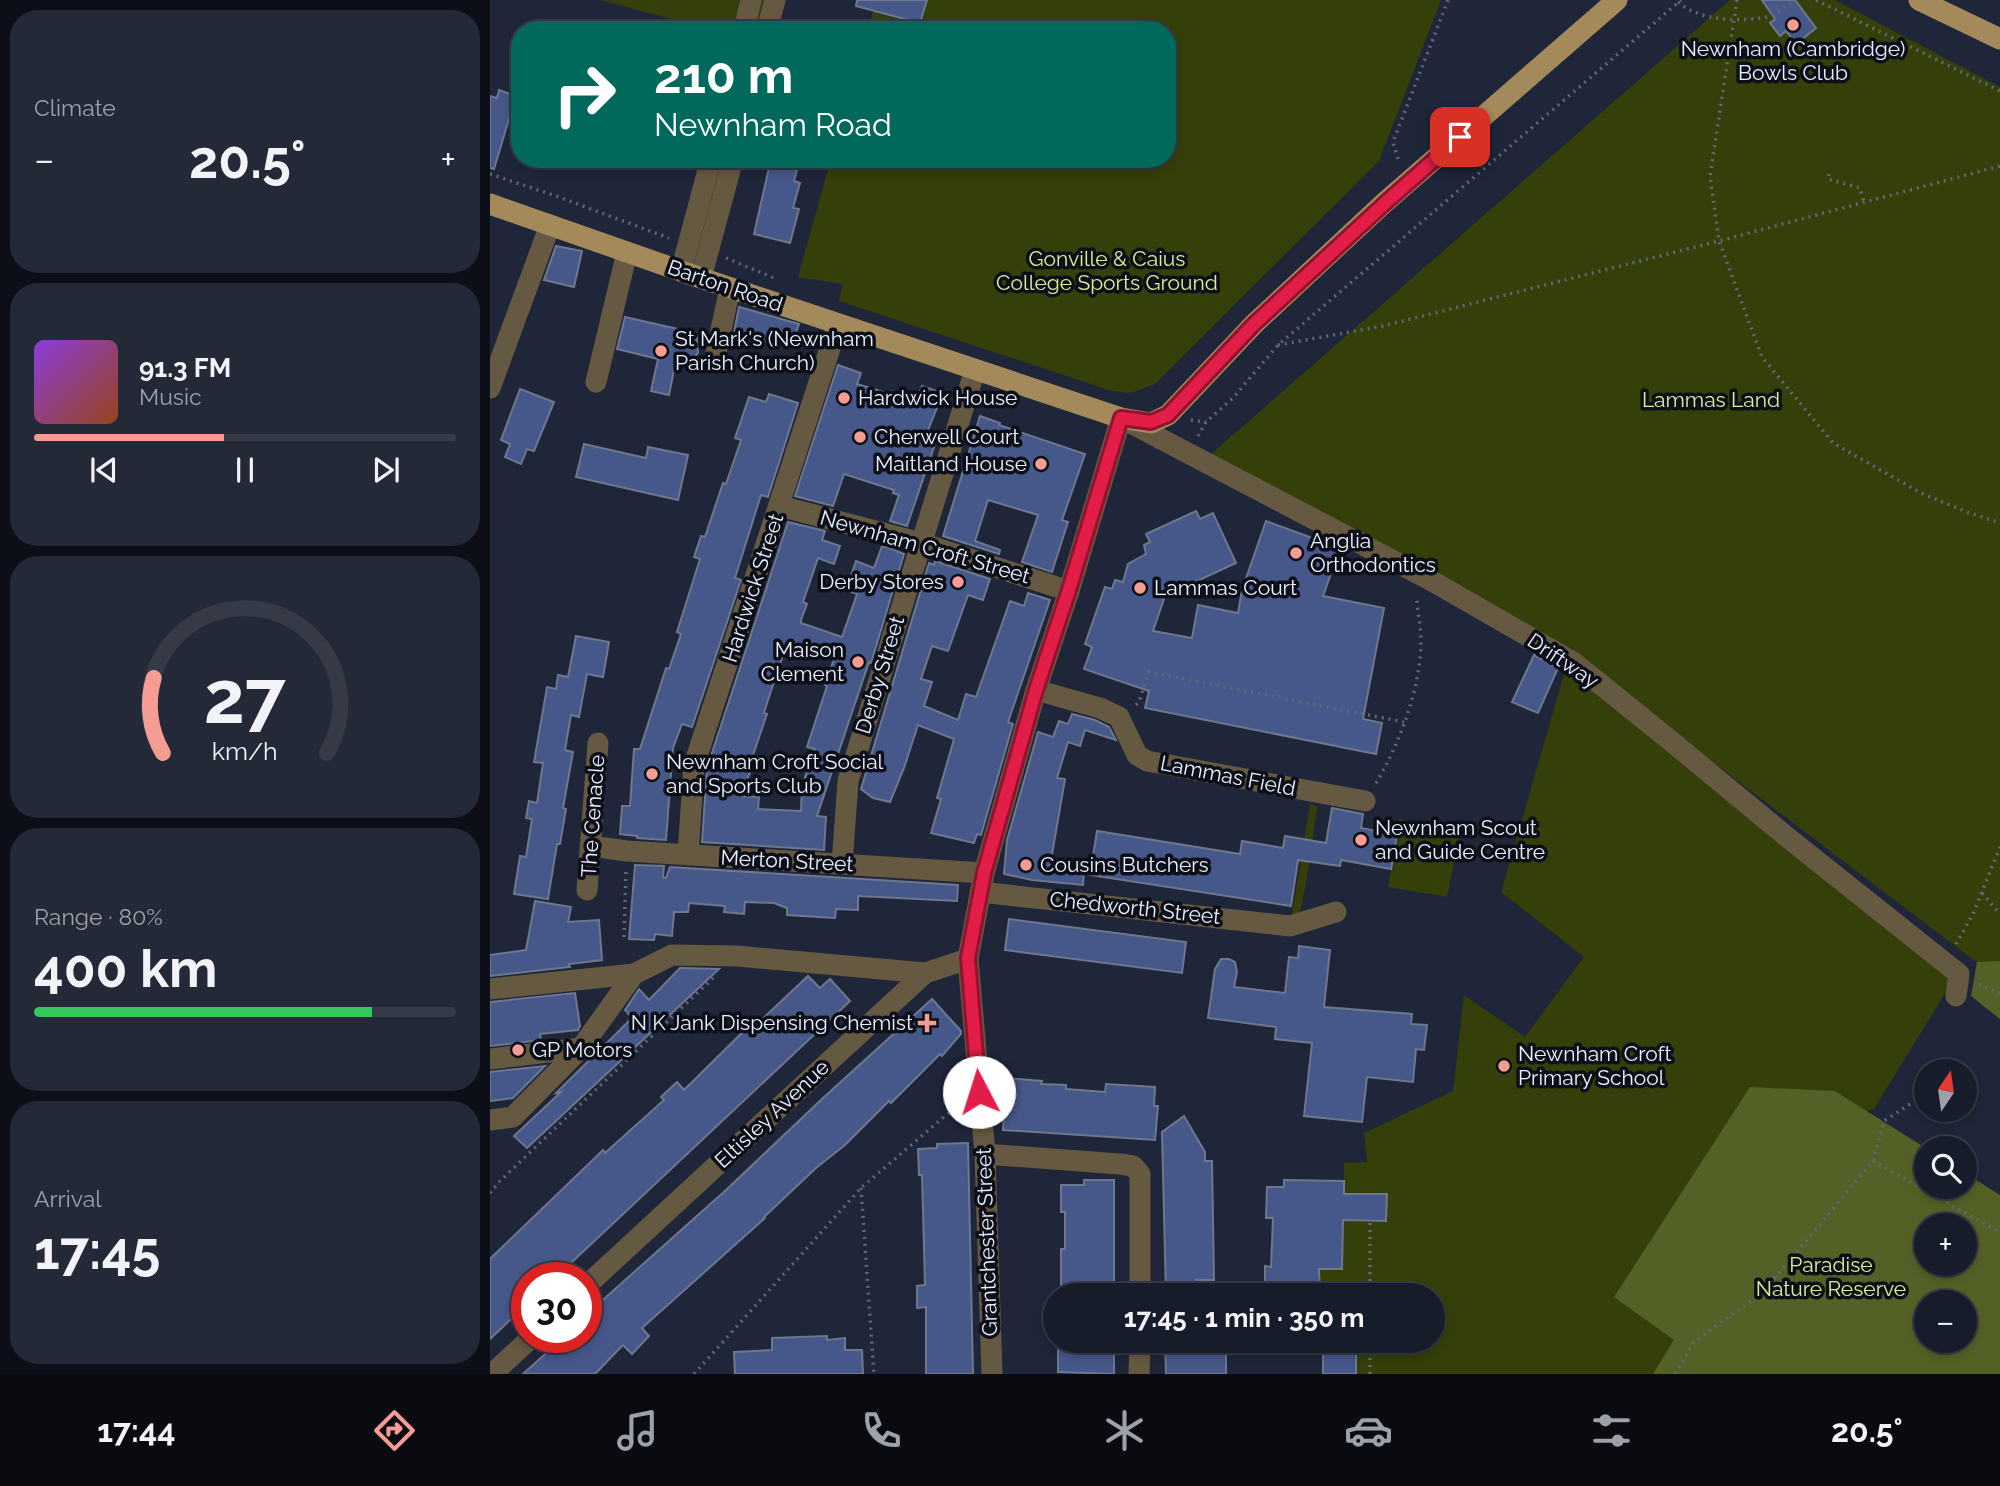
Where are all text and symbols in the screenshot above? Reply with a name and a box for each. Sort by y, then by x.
marker: Newnham (Cambridge) Bowls Club [1785,17,1801,33]
place label: Newnham (Cambridge) Bowls Club [1681,36,1905,85]
text: 210 m [654,47,793,104]
icon: right [539,49,630,140]
text: Climate [34,94,116,121]
text: Newnham Road [654,106,892,143]
pin [1430,107,1490,167]
icon: arrive [1441,118,1479,156]
text: 20.5° [189,129,306,190]
text: − [34,137,54,182]
text: + [440,137,456,182]
park label: Gonville & Caius College Sports Ground [996,246,1218,295]
street label: Barton Road [664,254,786,317]
place label: St Mark's (Newnham Parish Church) [675,326,874,375]
marker: St Mark's (Newnham Parish Church) [653,343,669,359]
text: 91.3 FM [139,353,231,383]
text: Music [139,383,202,410]
place label: Hardwick House [858,385,1017,410]
park label: Lammas Land [1642,387,1780,412]
marker: Hardwick House [836,390,852,406]
place label: Cherwell Court [874,424,1019,449]
marker: Cherwell Court [852,429,868,445]
icon: previous [85,451,123,489]
icon: pause [226,451,264,489]
icon: next [367,451,405,489]
place label: Maitland House [875,451,1027,476]
marker: Maitland House [1033,456,1049,472]
street label: Newnham Croft Street [817,505,1033,588]
street label: Hardwick Street [717,510,788,665]
place label: Anglia Orthodontics [1310,528,1436,577]
marker: Anglia Orthodontics [1288,545,1304,561]
place label: Derby Stores [819,569,944,594]
marker: Derby Stores [950,574,966,590]
place label: Lammas Court [1154,575,1297,600]
marker: Lammas Court [1132,580,1148,596]
street label: Derby Street [850,613,909,737]
street label: Driftway [1523,628,1604,693]
place label: Maison Clement [761,637,844,686]
marker: Maison Clement [850,654,866,670]
text: 27 [204,655,286,740]
text: km/h [212,736,278,766]
place label: Newnham Croft Social and Sports Club [666,749,884,798]
street label: Lammas Field [1158,750,1298,801]
street label: The Cenacle [576,754,609,878]
marker: Newnham Croft Social and Sports Club [644,766,660,782]
place label: Newnham Scout and Guide Centre [1375,815,1545,864]
marker: Newnham Scout and Guide Centre [1353,832,1369,848]
street label: Merton Street [720,845,854,876]
place label: Cousins Butchers [1040,852,1209,877]
marker: Cousins Butchers [1018,857,1034,873]
street label: Chedworth Street [1048,886,1222,929]
text: Range · 80% [34,903,163,930]
text: 400 km [34,938,217,999]
place label: N K Jank Dispensing Chemist [631,1010,913,1035]
marker: N K Jank Dispensing Chemist [919,1015,935,1031]
place label: GP Motors [532,1037,632,1062]
place label: Newnham Croft Primary School [1518,1041,1671,1090]
marker: GP Motors [510,1042,526,1058]
street label: Eltisley Avenue [709,1054,834,1173]
position arrow [942,1055,1016,1129]
marker: Newnham Croft Primary School [1496,1058,1512,1074]
north arrow [1914,1059,1978,1122]
map controls [1914,1059,1977,1353]
button: search [1914,1136,1977,1199]
street label: Grantchester Street [971,1147,1002,1337]
text: Arrival [34,1185,101,1212]
button: + [1914,1213,1977,1276]
text: 17:45 [34,1220,160,1281]
park label: Paradise Nature Reserve [1756,1252,1906,1301]
speed limit sign: 30 [511,1262,602,1353]
button: − [1914,1290,1977,1353]
text: 17:45 · 1 min · 350 m [1124,1303,1364,1333]
icon: directions [370,1406,419,1455]
icon: music [613,1406,662,1455]
icon: phone [857,1406,906,1455]
icon: climate [1100,1406,1149,1455]
icon: car [1344,1406,1393,1455]
icon: filters [1587,1406,1636,1455]
text: 17:44 [97,1412,175,1449]
text: 20.5° [1831,1412,1903,1449]

